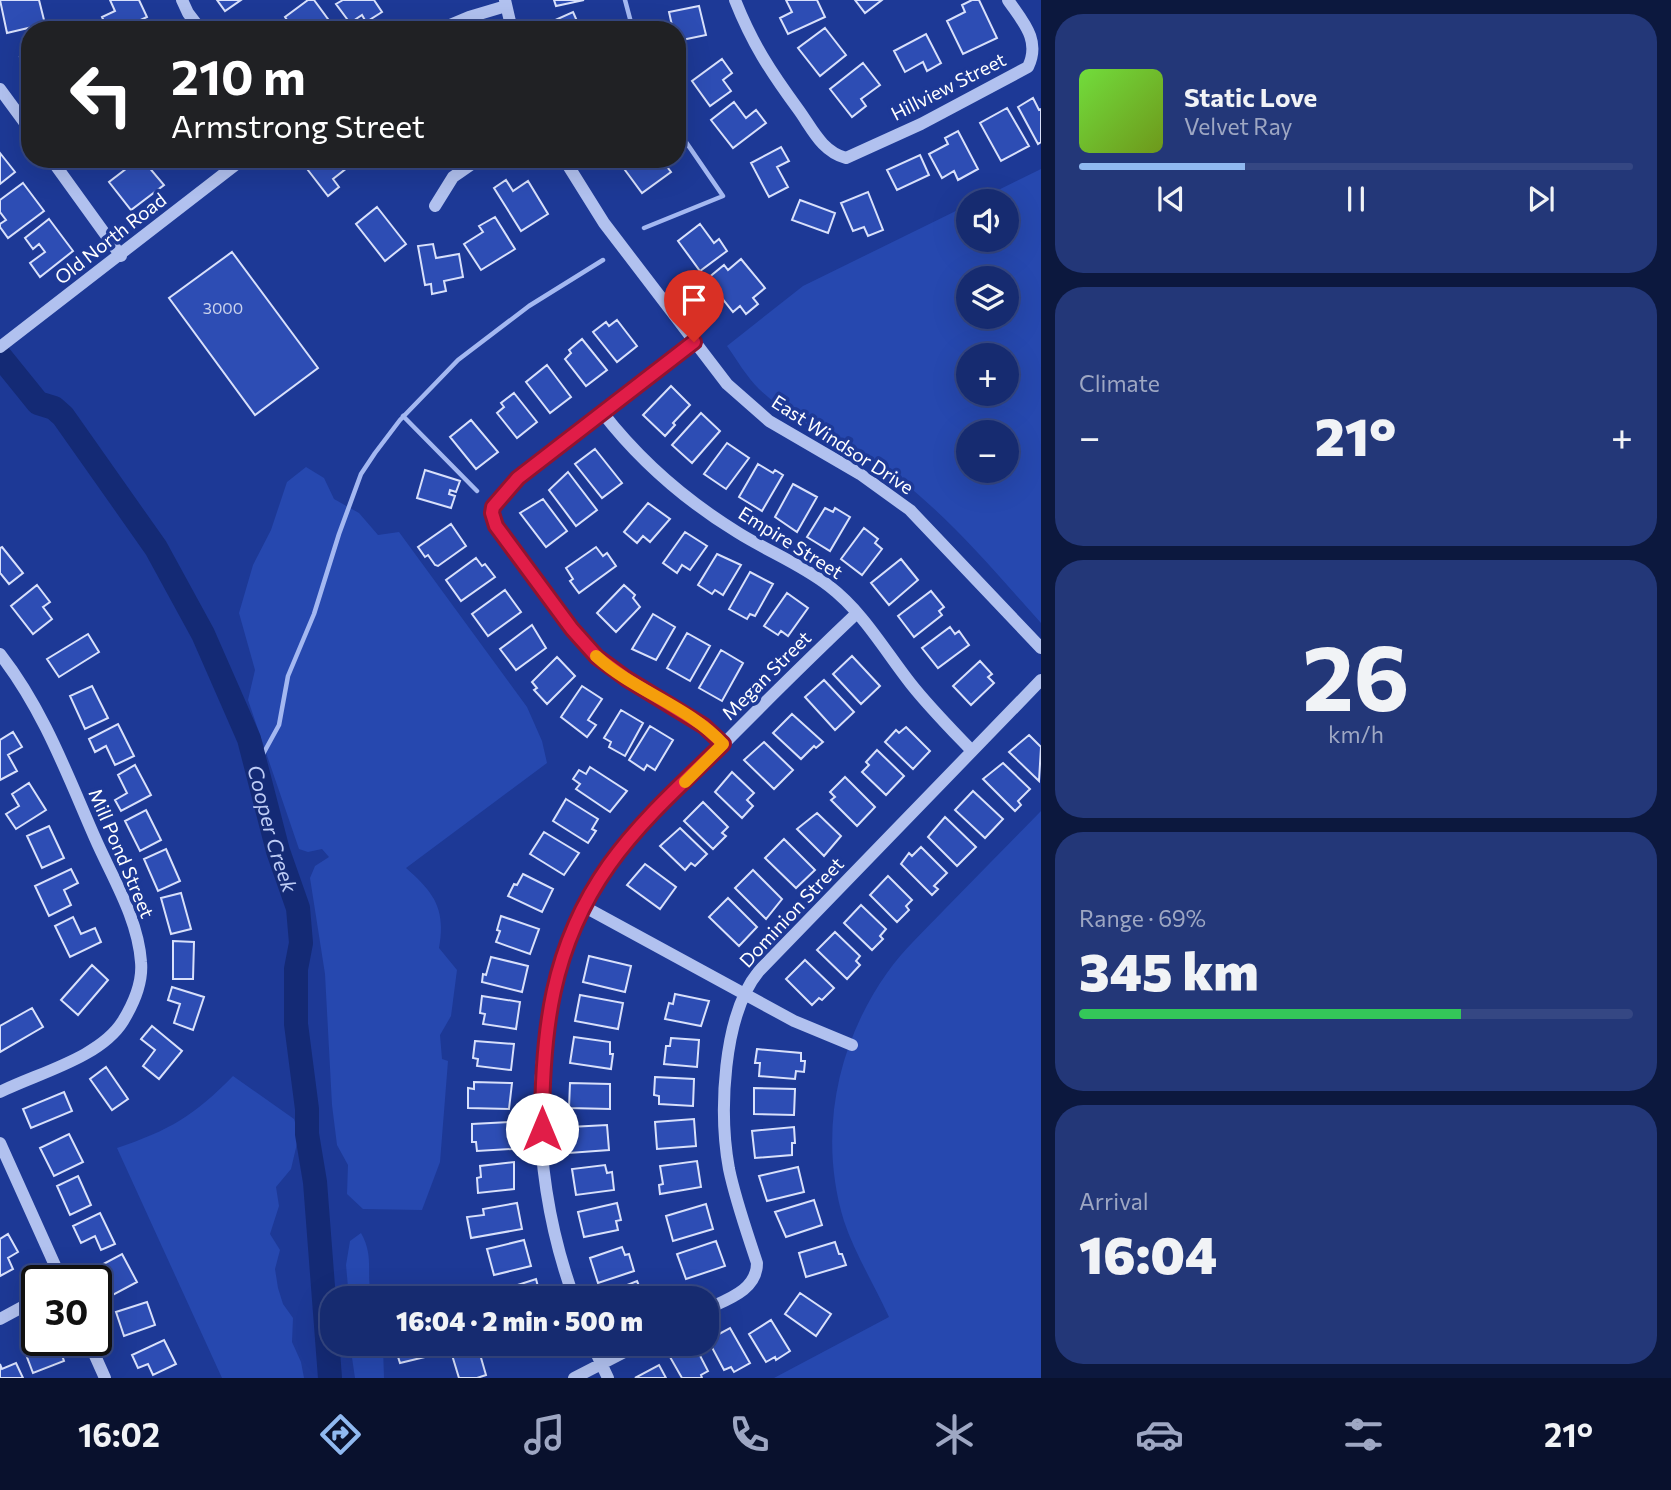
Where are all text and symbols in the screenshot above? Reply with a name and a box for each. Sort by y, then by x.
text: 210 m [171,45,306,105]
street label: Hillview Street [887,47,1009,125]
icon: left [56,49,147,140]
text: Static Love [1184,81,1317,112]
text: Armstrong Street [171,105,425,145]
text: Velvet Ray [1184,112,1292,140]
icon: previous [1152,180,1190,218]
icon: pause [1337,180,1375,218]
icon: next [1522,180,1560,218]
street label: Old North Road [50,187,170,289]
map controls [956,189,1019,483]
button: sound [956,189,1019,252]
button: layers [956,266,1019,329]
pin [664,270,724,342]
icon: arrive [675,281,713,319]
house number: 3000 [203,298,243,317]
button: + [956,343,1019,406]
text: Climate [1079,369,1160,397]
street label: East Windsor Drive [768,390,918,498]
text: 21° [1315,403,1396,467]
text: − [1079,412,1101,459]
text: + [1611,412,1633,459]
button: − [956,420,1019,483]
street label: Empire Street [735,501,848,583]
text: 26 [1302,618,1410,730]
street label: Megan Street [717,626,815,724]
text: km/h [1328,720,1384,748]
water label: Cooper Creek [244,762,304,896]
street label: Mill Pond Street [84,785,160,921]
street label: Dominion Street [734,852,848,972]
text: Range · 69% [1079,904,1206,932]
text: 345 km [1079,938,1259,1002]
position arrow [505,1092,579,1166]
text: Arrival [1079,1187,1149,1215]
text: 16:04 [1079,1221,1217,1285]
speed limit sign: 30 [21,1265,112,1356]
text: 16:04 · 2 min · 500 m [396,1305,643,1336]
icon: directions [316,1410,365,1459]
icon: music [520,1410,569,1459]
icon: phone [725,1410,774,1459]
icon: climate [930,1410,979,1459]
icon: car [1135,1410,1184,1459]
icon: filters [1339,1410,1388,1459]
text: 16:02 [78,1414,160,1454]
text: 21° [1544,1414,1593,1454]

